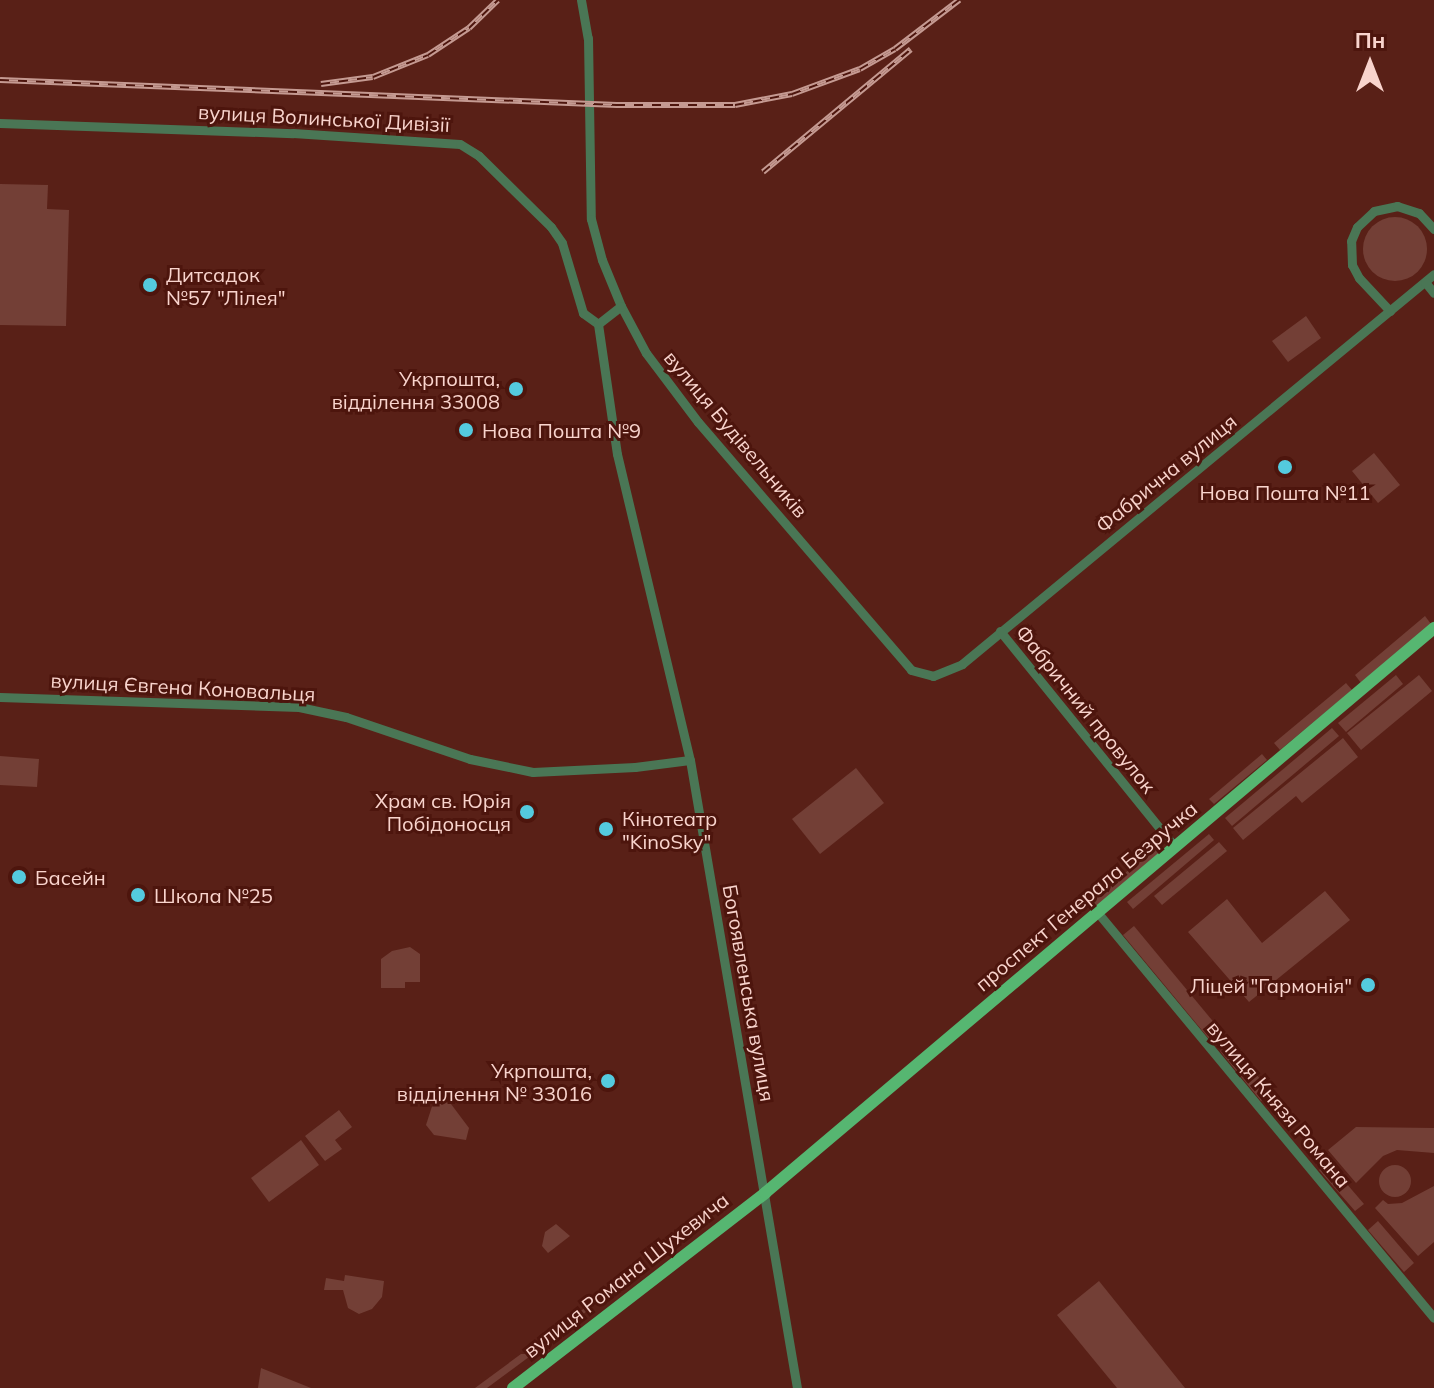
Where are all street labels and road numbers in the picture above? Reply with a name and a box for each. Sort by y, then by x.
street label: вулиця Волинської Дивізії [198,99,450,137]
street label: вулиця Будівельників [659,346,813,522]
street label: Фабрична вулиця [1091,409,1241,537]
street label: Фабричний провулок [1011,620,1161,798]
street label: вулиця Євгена Коновальця [50,668,316,706]
street label: проспект Генерала Безручка [970,796,1202,996]
street label: Богоявленська вулиця [718,883,780,1103]
street label: вулиця Князя Романа [1202,1016,1356,1192]
street label: вулиця Романа Шухевича [519,1188,733,1362]

